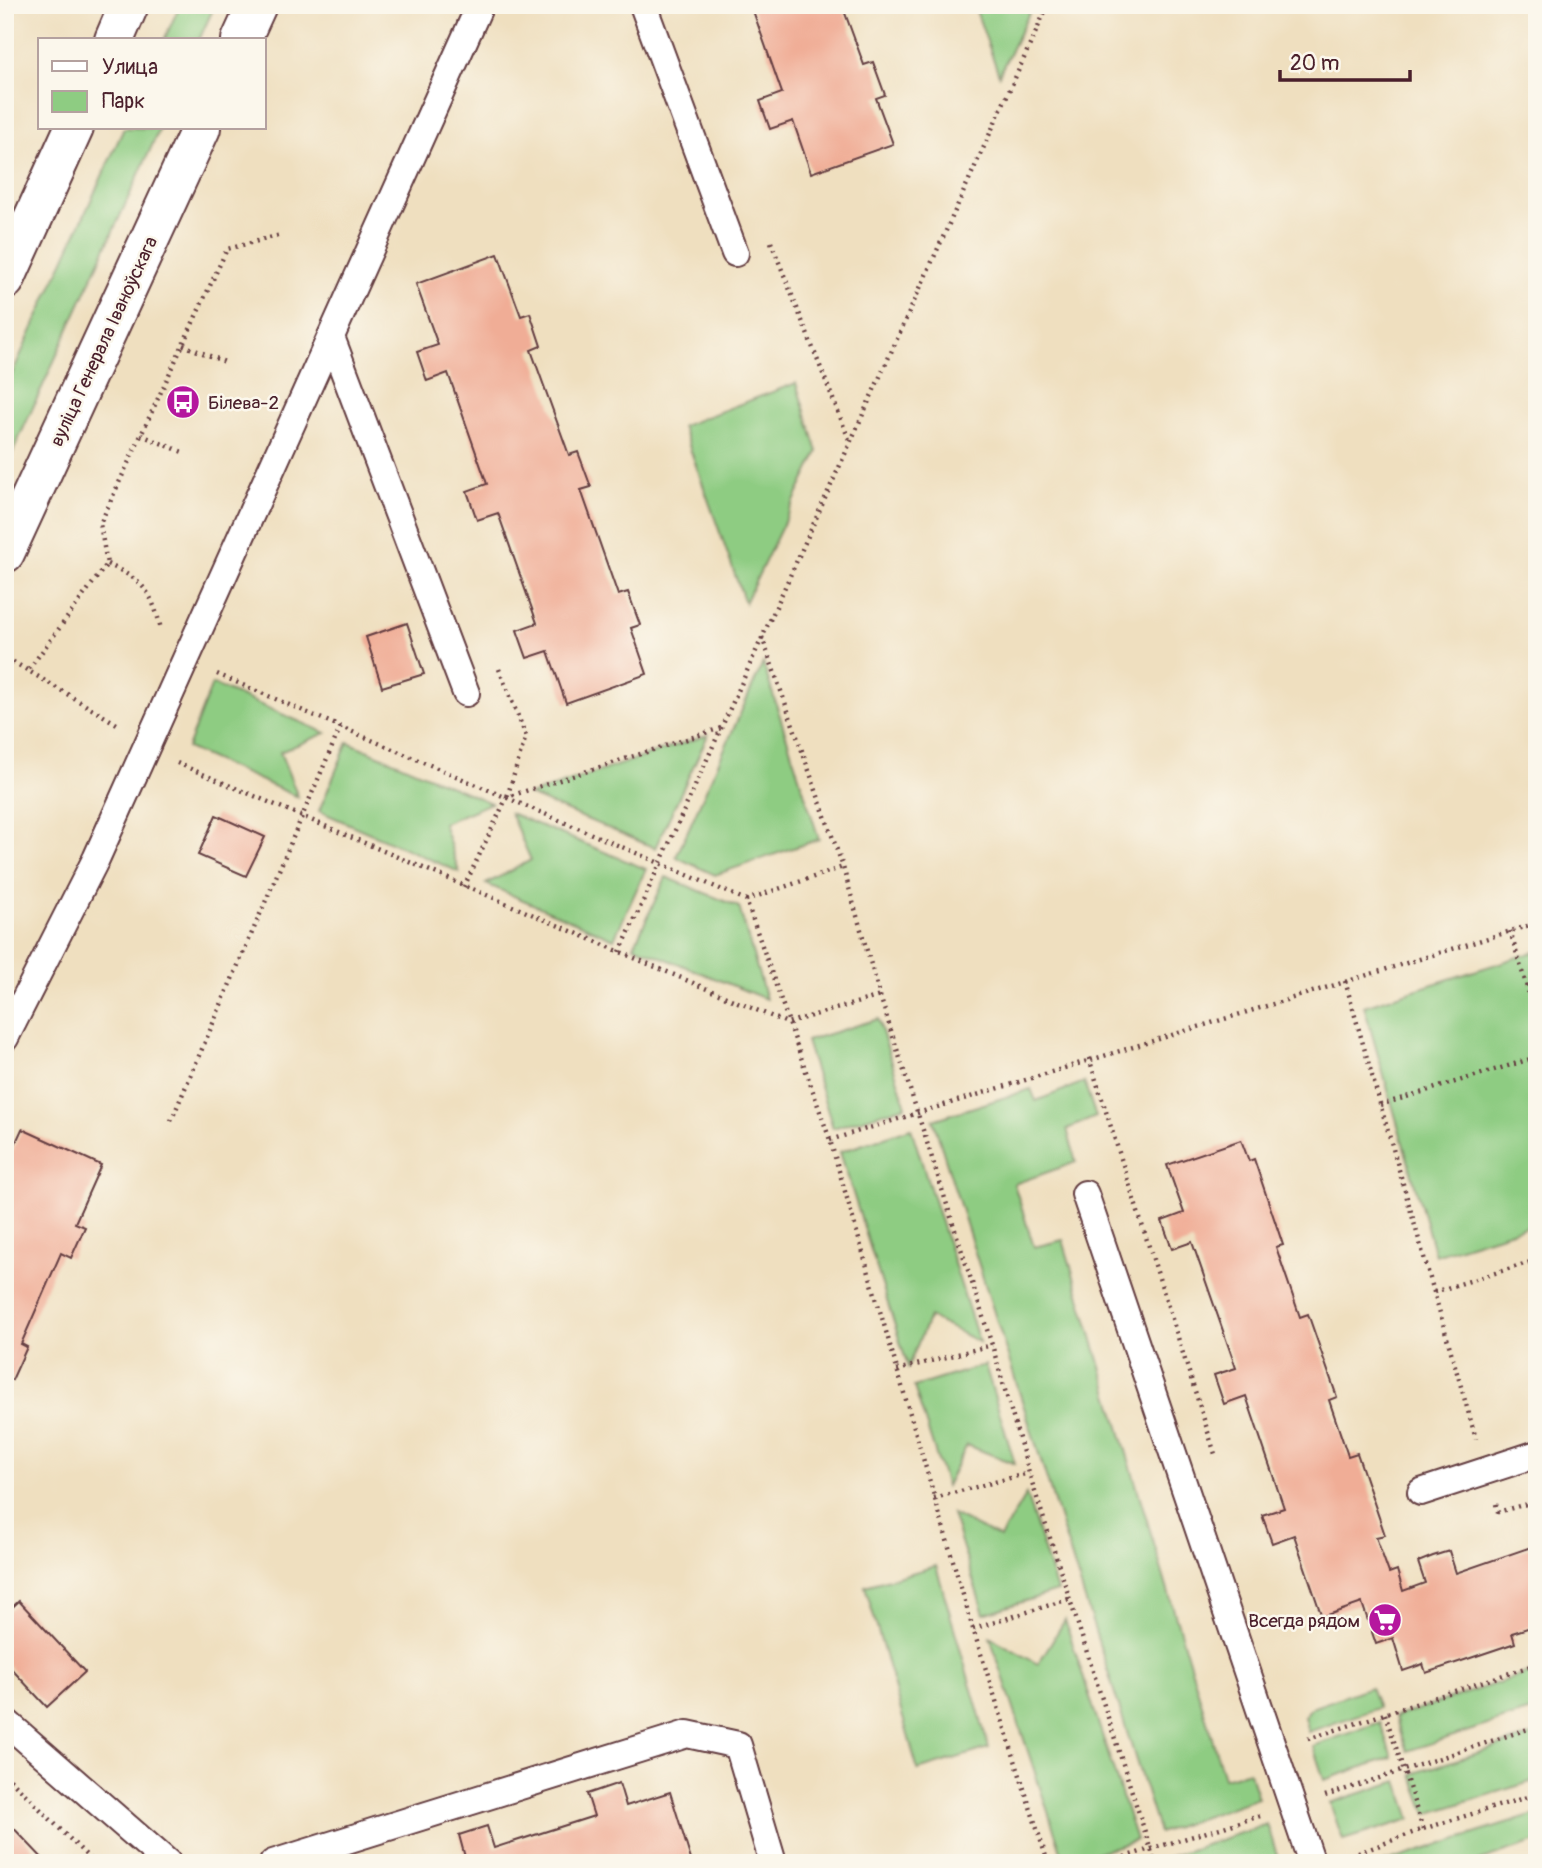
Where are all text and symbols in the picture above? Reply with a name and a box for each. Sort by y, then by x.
legend [38,38,266,130]
scale bar [1280,38,1409,82]
text: 20 m [1290,50,1339,77]
text: Улица [102,54,158,81]
text: Парк [102,88,145,115]
street label: вуліца Генерала Іваноўскага [45,233,163,450]
bus stop icon: Білева-2 [164,383,202,421]
place label: Білева-2 [208,391,279,415]
supermarket icon: Всегда рядом [1366,1601,1404,1639]
place label: Всегда рядом [1248,1609,1360,1633]

